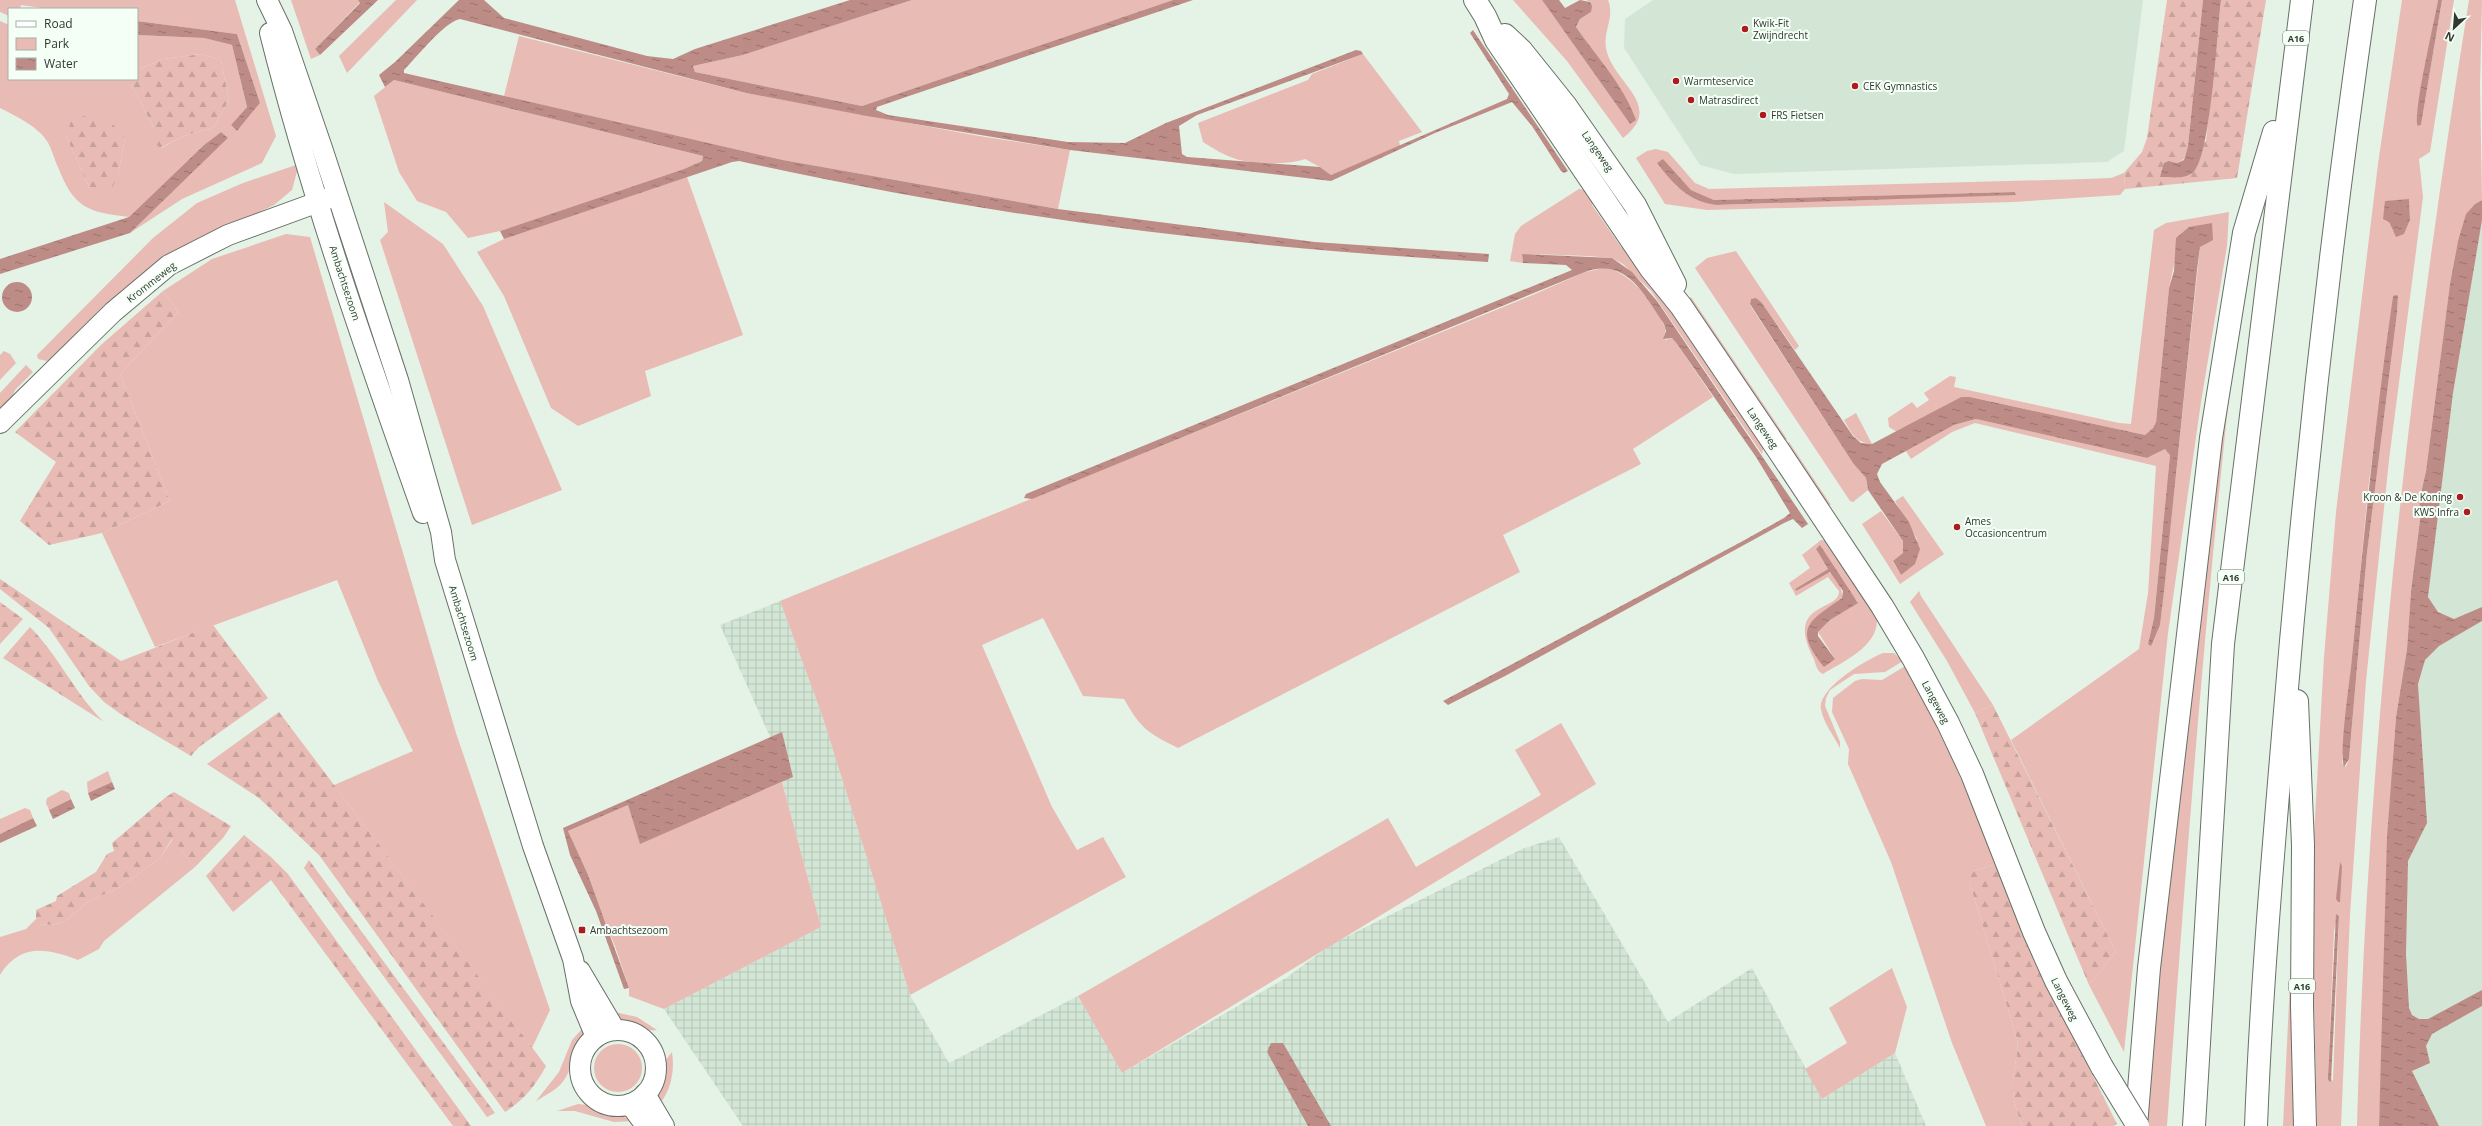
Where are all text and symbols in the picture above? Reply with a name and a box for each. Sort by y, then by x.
legend [8,8,138,80]
north arrow [2434,8,2474,48]
text: Road [44,15,73,32]
place label: Kwik-Fit Zwijndrecht [1753,16,1808,42]
marker: Kwik-Fit Zwijndrecht [1740,24,1750,34]
text: N [2442,29,2457,46]
road number: A16 [2283,31,2309,45]
text: Park [44,35,70,52]
text: Water [44,55,78,72]
place label: Warmteservice [1684,74,1754,88]
marker: Warmteservice [1671,76,1681,86]
place label: CEK Gymnastics [1863,79,1937,93]
marker: CEK Gymnastics [1850,81,1860,91]
place label: Matrasdirect [1699,93,1759,107]
marker: Matrasdirect [1686,95,1696,105]
place label: FRS Fietsen [1771,108,1824,122]
marker: FRS Fietsen [1758,110,1768,120]
street label: Langeweg [1579,128,1617,175]
street label: Ambachtsezoom [326,244,364,322]
street label: Krommeweg [123,258,179,306]
street label: Langeweg [1744,405,1782,452]
place label: Kroon & De Koning [2363,490,2453,504]
marker: Kroon & De Koning [2455,492,2465,502]
place label: KWS Infra [2414,505,2459,519]
marker: KWS Infra [2462,507,2472,517]
place label: Ames Occasioncentrum [1965,514,2047,540]
marker: Ames Occasioncentrum [1952,522,1962,532]
road number: A16 [2218,570,2244,584]
street label: Ambachtsezoom [446,584,482,662]
street label: Langeweg [1919,678,1953,726]
place label: Ambachtsezoom [590,923,668,937]
marker: Ambachtsezoom [577,925,587,935]
street label: Langeweg [2048,975,2082,1024]
road number: A16 [2289,979,2315,993]

